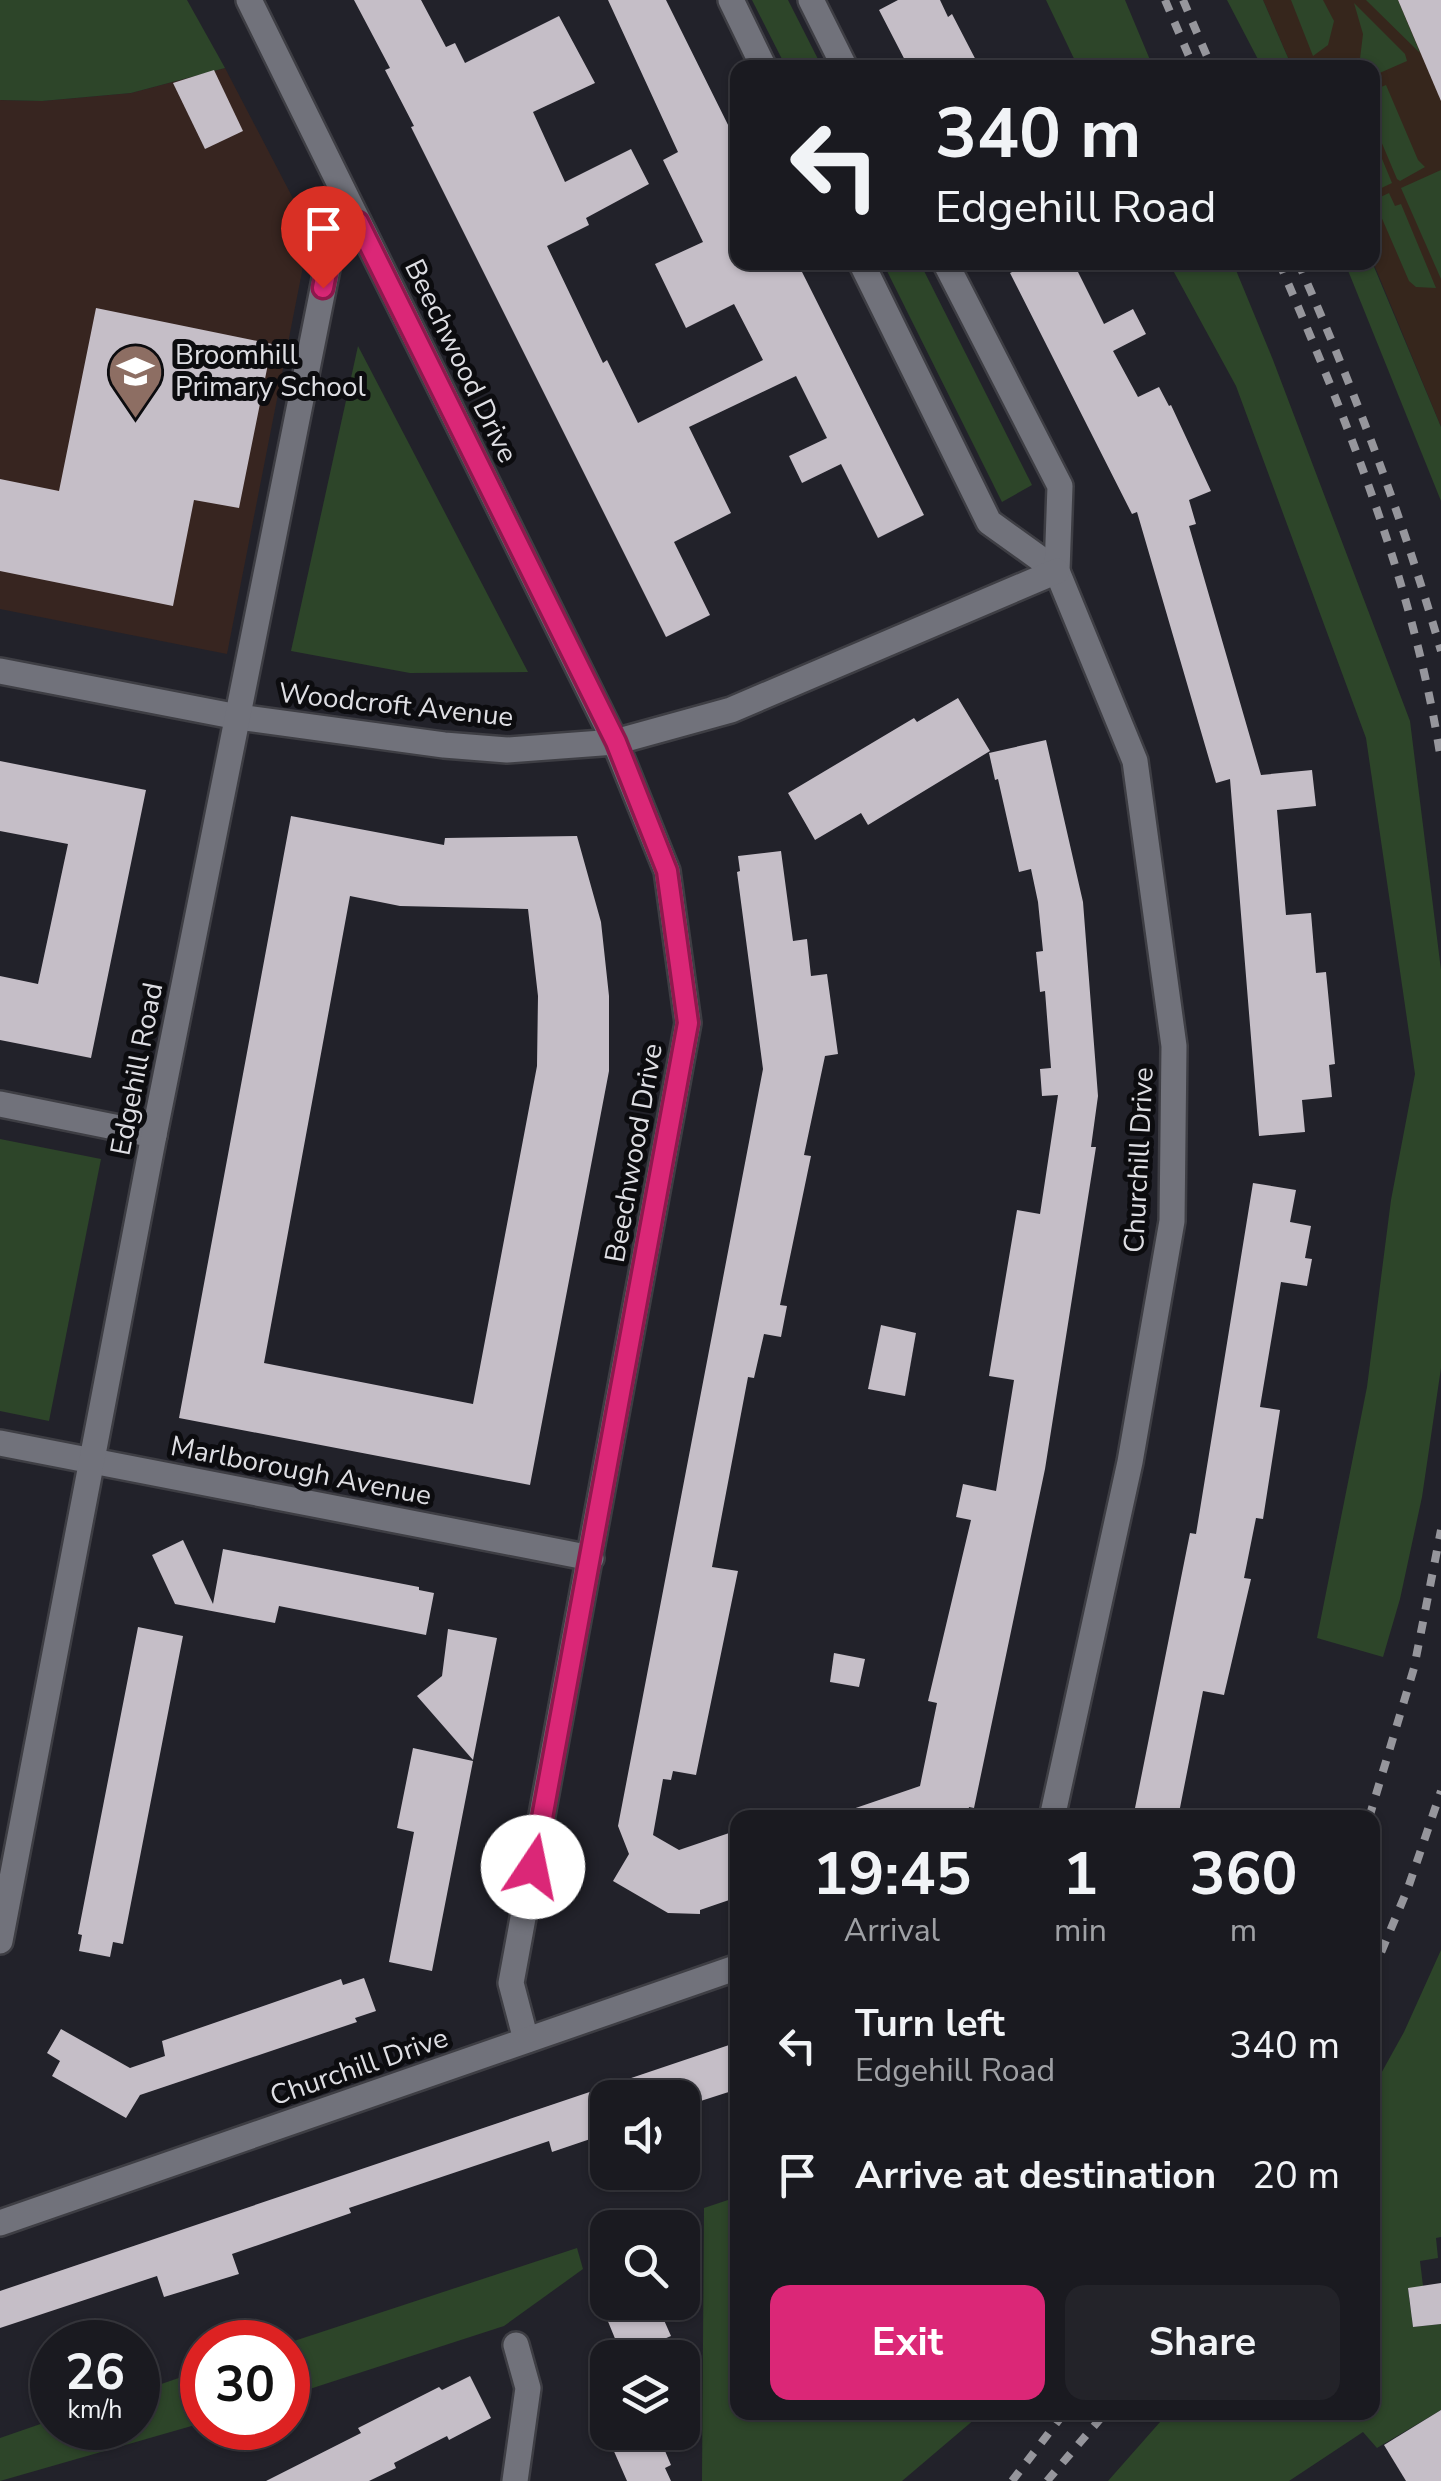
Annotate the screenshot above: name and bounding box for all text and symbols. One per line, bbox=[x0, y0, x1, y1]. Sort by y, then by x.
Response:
text: 340 m bbox=[935, 86, 1141, 182]
icon: left bbox=[770, 100, 900, 230]
text: Edgehill Road bbox=[935, 177, 1217, 238]
pin bbox=[281, 186, 366, 289]
icon: arrive bbox=[296, 201, 351, 256]
street label: Beechwood Drive bbox=[395, 253, 527, 469]
place label: Broomhill Primary School bbox=[175, 336, 366, 406]
school or university icon: Broomhill Primary School bbox=[106, 341, 166, 420]
street label: Woodcroft Avenue bbox=[277, 674, 515, 736]
street label: Edgehill Road bbox=[102, 979, 172, 1159]
street label: Beechwood Drive bbox=[596, 1040, 672, 1266]
street label: Churchill Drive bbox=[1115, 1066, 1163, 1254]
street label: Marlborough Avenue bbox=[167, 1427, 435, 1515]
position arrow bbox=[481, 1815, 585, 1919]
text: 19:45 bbox=[813, 1833, 971, 1915]
text: 1 bbox=[1062, 1833, 1098, 1915]
text: 360 bbox=[1189, 1833, 1297, 1915]
text: Arrival bbox=[844, 1909, 940, 1952]
text: min bbox=[1054, 1909, 1107, 1952]
text: m bbox=[1230, 1909, 1257, 1952]
text: Turn left bbox=[855, 1998, 1005, 2049]
icon: left bbox=[770, 2018, 825, 2073]
street label: Churchill Drive bbox=[265, 2019, 453, 2115]
text: 340 m bbox=[1229, 2020, 1340, 2071]
text: Edgehill Road bbox=[855, 2049, 1055, 2092]
map controls bbox=[590, 2080, 700, 2450]
button: sound bbox=[590, 2080, 700, 2190]
icon: arrive bbox=[770, 2148, 825, 2203]
text: Arrive at destination bbox=[855, 2150, 1216, 2201]
text: 20 m bbox=[1252, 2150, 1340, 2201]
button: search bbox=[590, 2210, 700, 2320]
button: Exit bbox=[770, 2285, 1045, 2400]
button: Share bbox=[1065, 2285, 1340, 2400]
speed limit sign: 30 bbox=[180, 2320, 310, 2450]
text: 26 bbox=[65, 2338, 125, 2407]
button: layers bbox=[590, 2340, 700, 2450]
text: km/h bbox=[67, 2393, 123, 2427]

